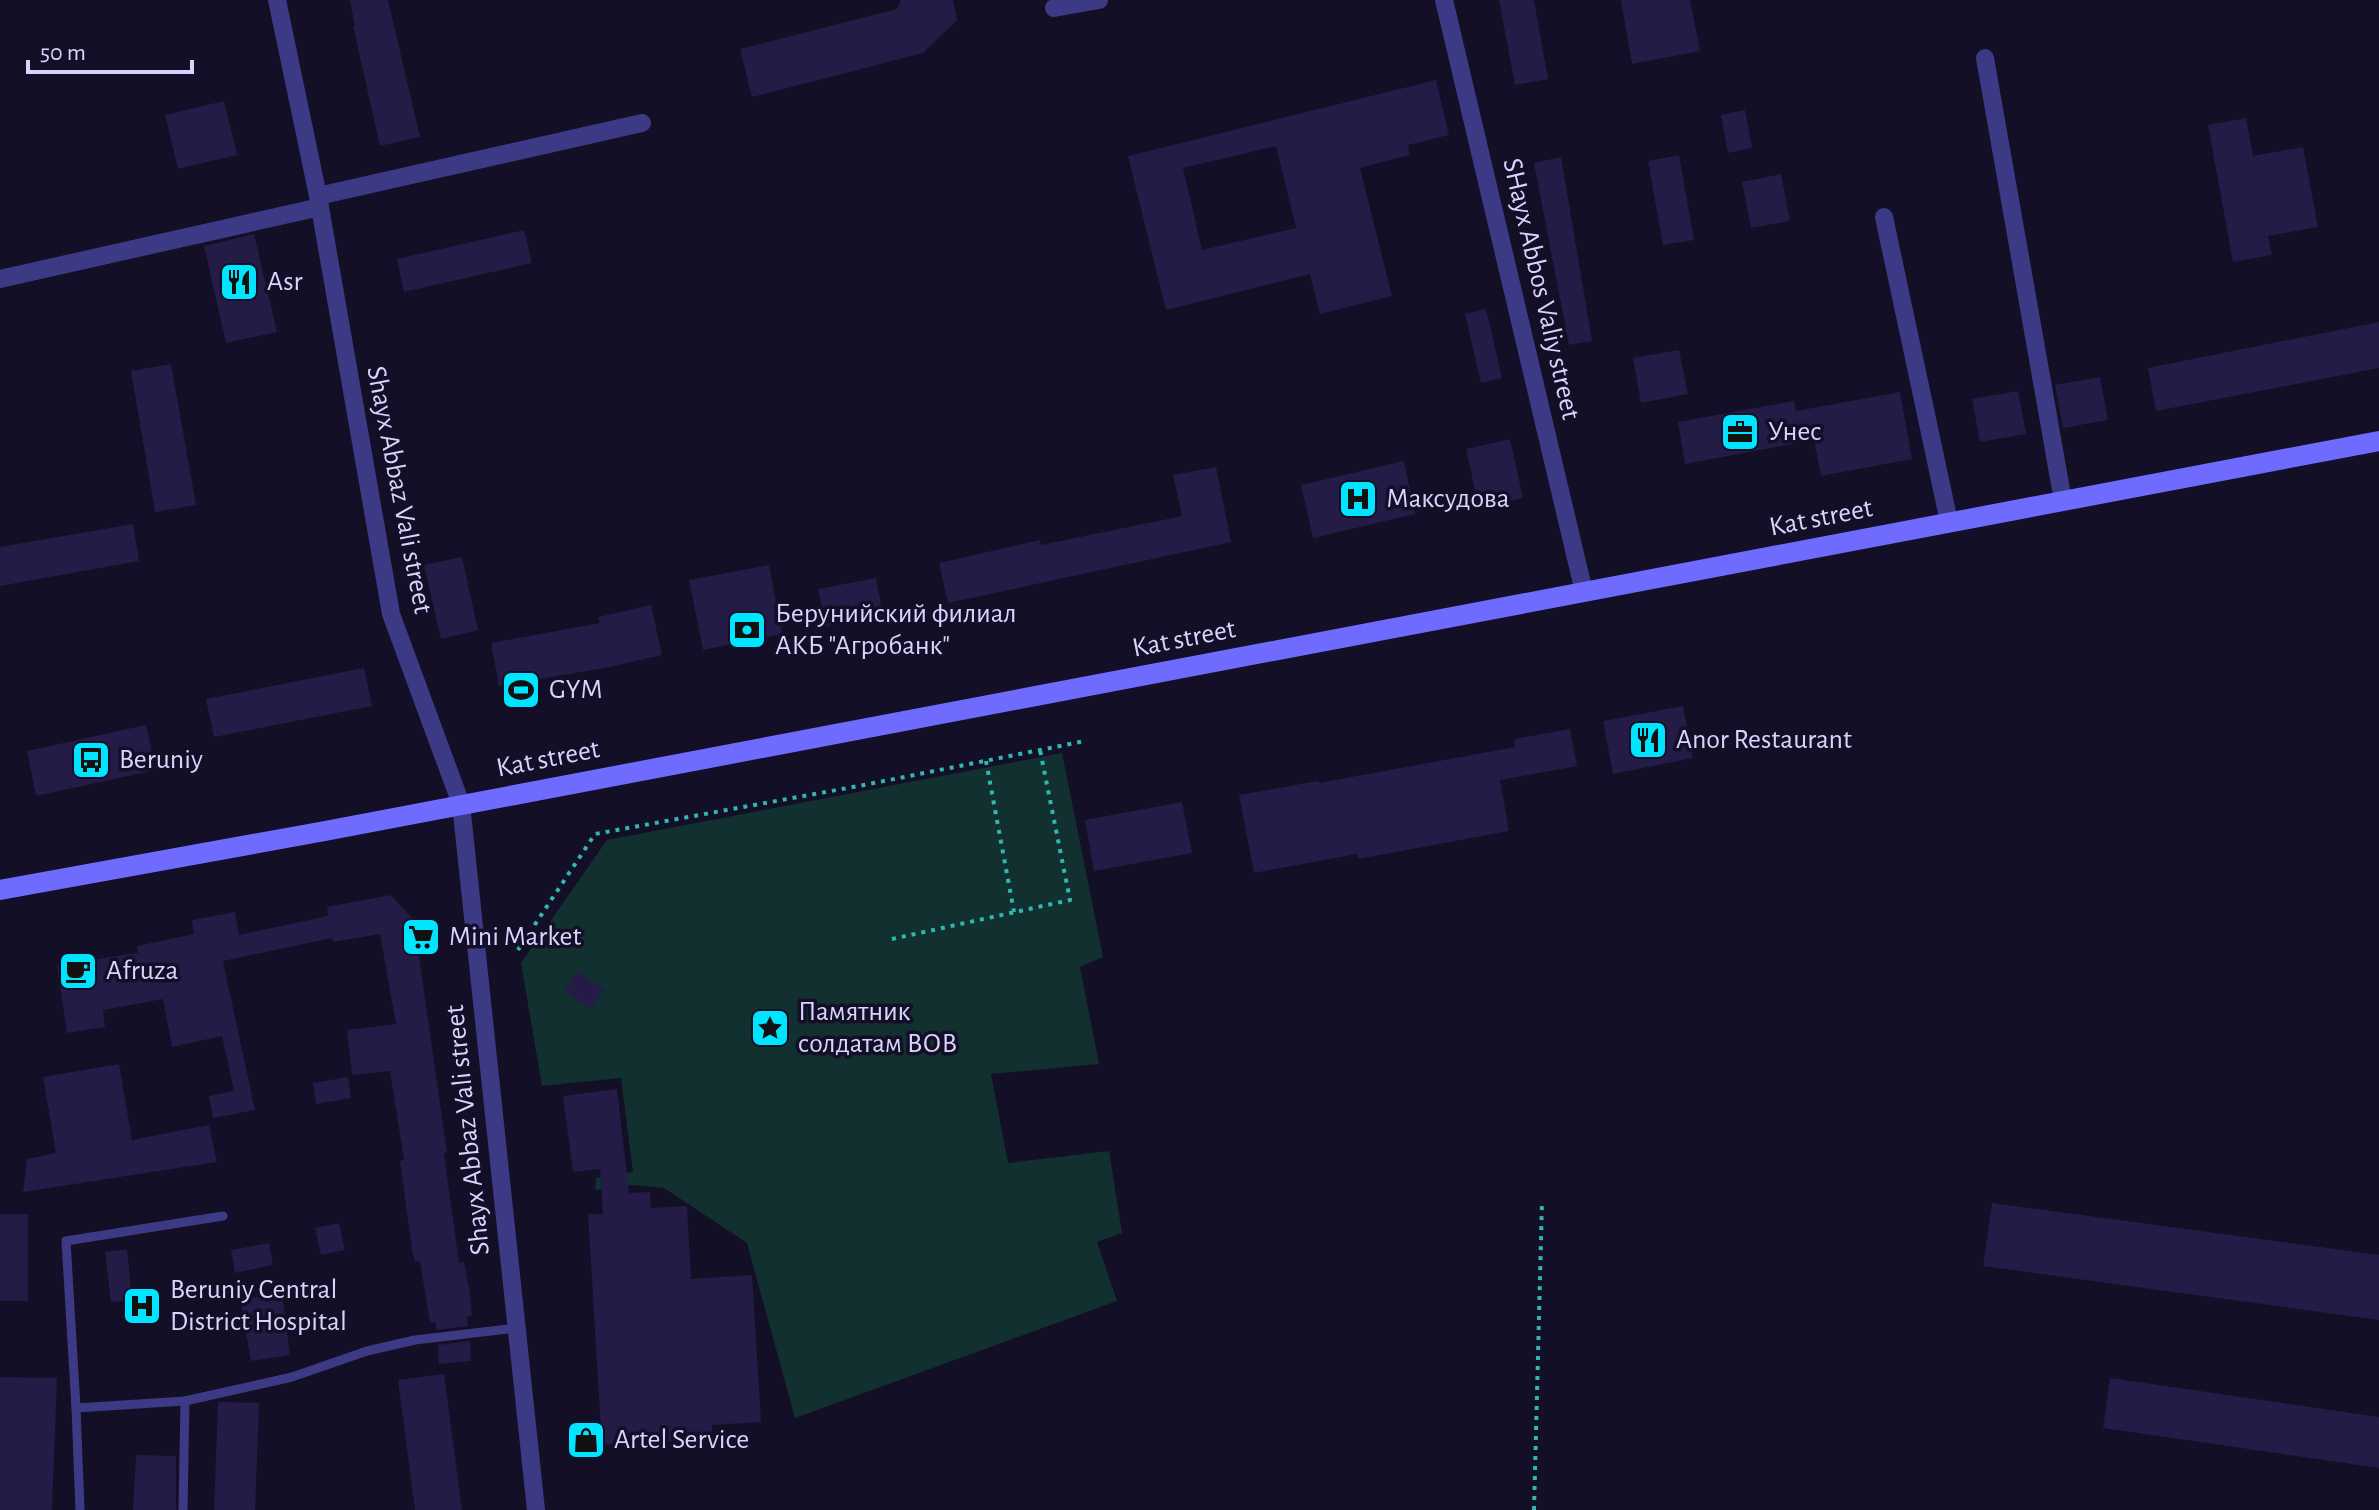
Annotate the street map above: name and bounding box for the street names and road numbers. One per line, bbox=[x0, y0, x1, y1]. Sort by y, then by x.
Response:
street label: SHayx Abbos Valiy street bbox=[1497, 156, 1585, 422]
street label: Shayx Abbaz Vali street bbox=[361, 364, 437, 616]
street label: Kat street bbox=[1767, 494, 1875, 542]
street label: Kat street bbox=[1130, 615, 1238, 663]
street label: Kat street bbox=[494, 735, 602, 783]
street label: Shayx Abbaz Vali street bbox=[441, 1003, 495, 1257]

